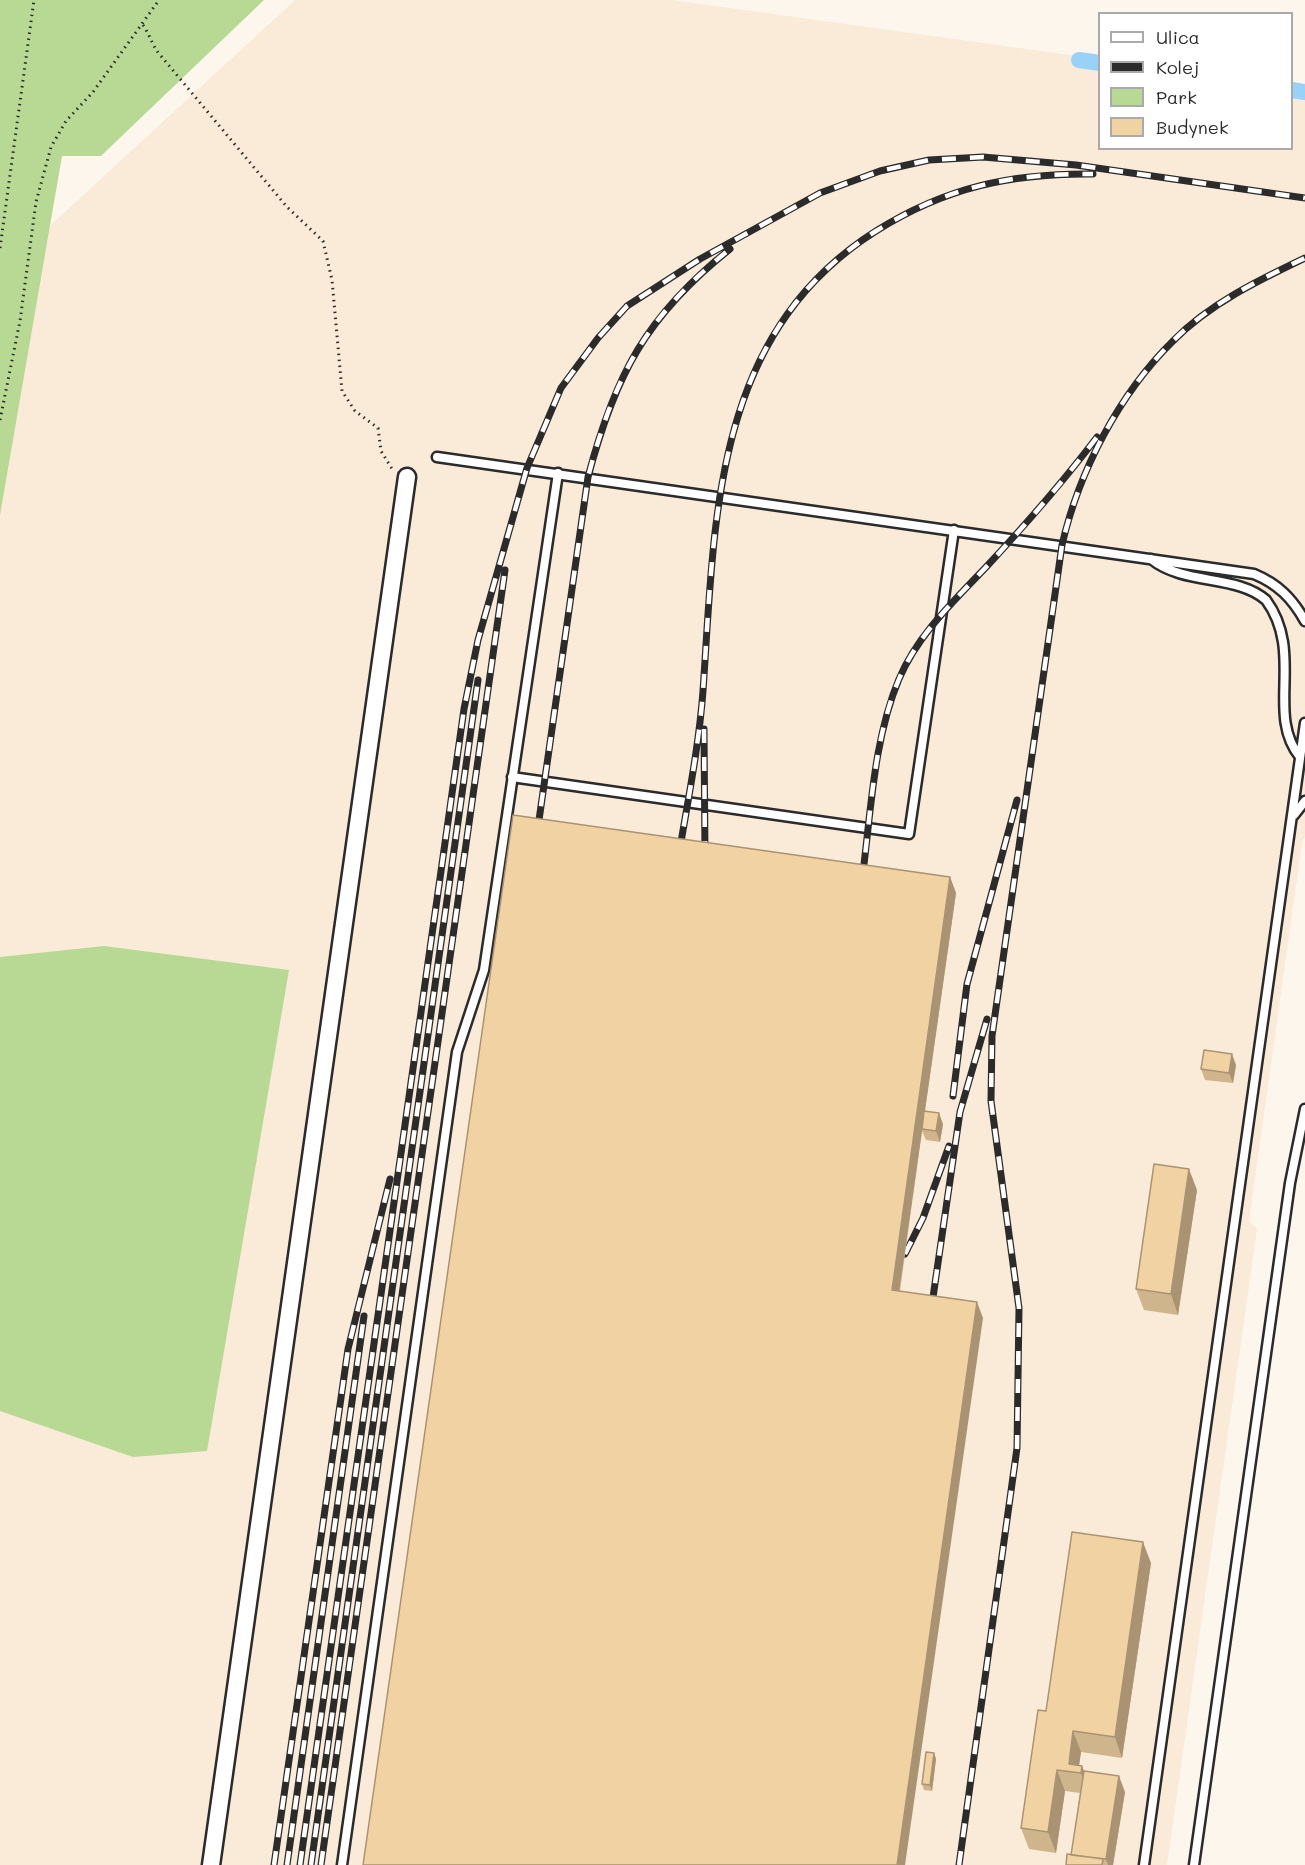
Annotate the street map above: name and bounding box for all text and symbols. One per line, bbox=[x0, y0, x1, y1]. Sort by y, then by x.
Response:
legend bbox=[1098, 12, 1293, 150]
text: Ulica bbox=[1156, 25, 1200, 49]
text: Kolej bbox=[1156, 55, 1199, 79]
text: Park bbox=[1156, 85, 1197, 109]
text: Budynek bbox=[1156, 115, 1229, 139]

